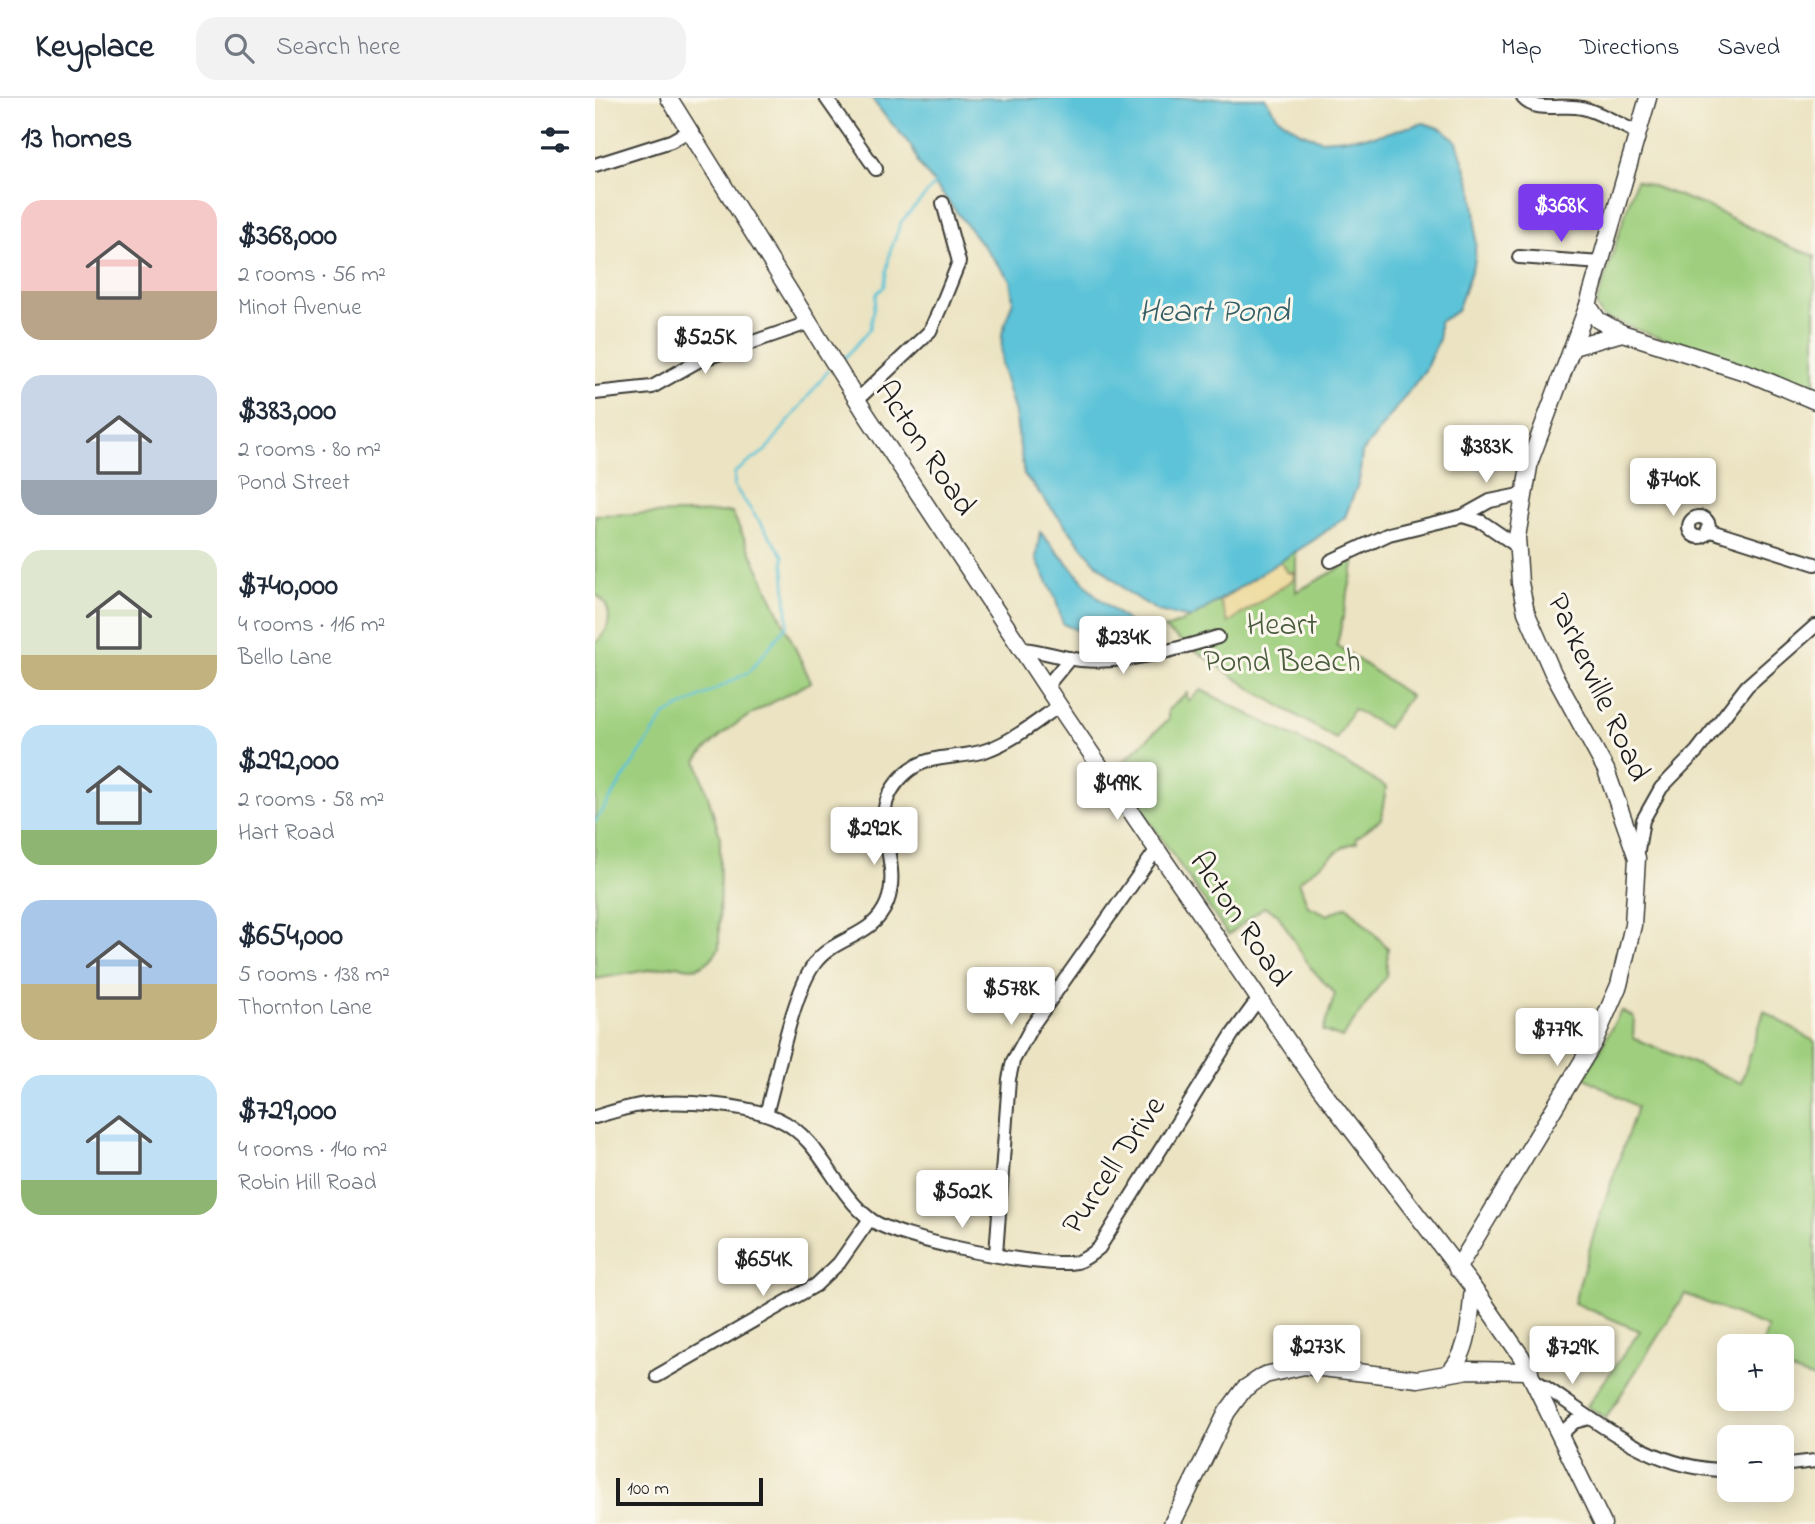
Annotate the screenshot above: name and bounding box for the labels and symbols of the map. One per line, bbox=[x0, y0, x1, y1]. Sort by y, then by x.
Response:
pin: $368K bbox=[1512, 184, 1610, 244]
water label: Heart Pond bbox=[1139, 289, 1291, 337]
pin: $525K bbox=[656, 316, 754, 376]
street label: Acton Road bbox=[861, 372, 987, 526]
pin: $383K bbox=[1437, 426, 1535, 485]
pin: $740K bbox=[1624, 458, 1722, 518]
street label: Parkerville Road bbox=[1533, 586, 1661, 790]
park label: Heart Pond Beach bbox=[1203, 603, 1361, 687]
pin: $234K bbox=[1074, 616, 1172, 676]
pin: $499K bbox=[1068, 762, 1166, 822]
pin: $292K bbox=[825, 808, 923, 867]
street label: Acton Road bbox=[1176, 843, 1302, 997]
pin: $578K bbox=[962, 968, 1060, 1027]
pin: $779K bbox=[1508, 1009, 1606, 1068]
street label: Purcell Drive bbox=[1051, 1086, 1179, 1245]
pin: $502K bbox=[913, 1170, 1011, 1230]
pin: $654K bbox=[714, 1238, 812, 1298]
pin: $273K bbox=[1268, 1326, 1366, 1385]
pin: $729K bbox=[1523, 1326, 1621, 1386]
scale bar bbox=[616, 1475, 763, 1507]

